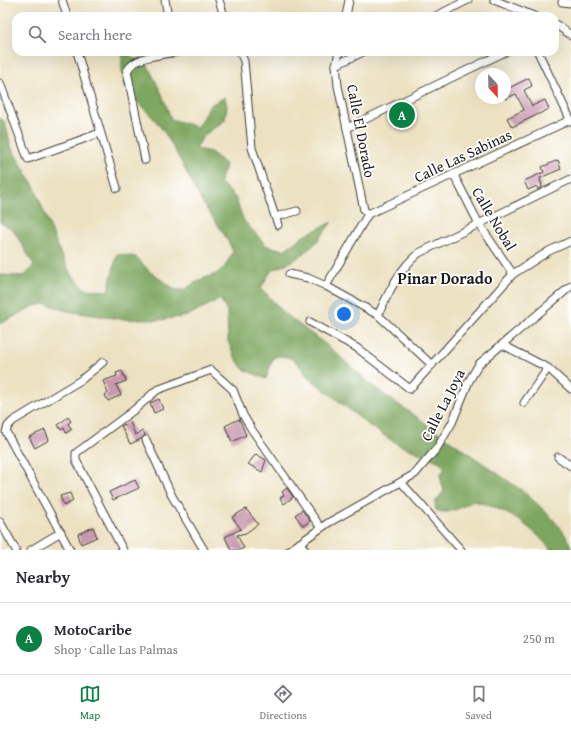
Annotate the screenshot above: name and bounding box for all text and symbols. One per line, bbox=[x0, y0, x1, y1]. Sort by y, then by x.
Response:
search box bbox=[12, 12, 559, 56]
icon: search bbox=[26, 23, 48, 45]
text: Search here bbox=[58, 24, 132, 45]
north arrow bbox=[475, 68, 511, 104]
street label: Calle El Dorado bbox=[342, 82, 381, 180]
pin: A bbox=[389, 100, 415, 130]
street label: Calle Las Sabinas bbox=[411, 124, 515, 187]
street label: Calle Nobal bbox=[467, 183, 522, 254]
district label: Pinar Dorado bbox=[398, 266, 493, 290]
your location bbox=[334, 304, 354, 324]
street label: Calle La Joya bbox=[415, 365, 470, 444]
text: Nearby bbox=[16, 564, 70, 589]
text: MotoCaribe bbox=[54, 619, 132, 640]
text: A bbox=[25, 629, 33, 648]
text: 250 m bbox=[523, 629, 555, 648]
text: Shop · Calle Las Palmas bbox=[54, 640, 178, 659]
tab: Map bbox=[79, 683, 101, 723]
tab: Directions bbox=[260, 683, 307, 723]
tab: Saved bbox=[465, 683, 492, 723]

